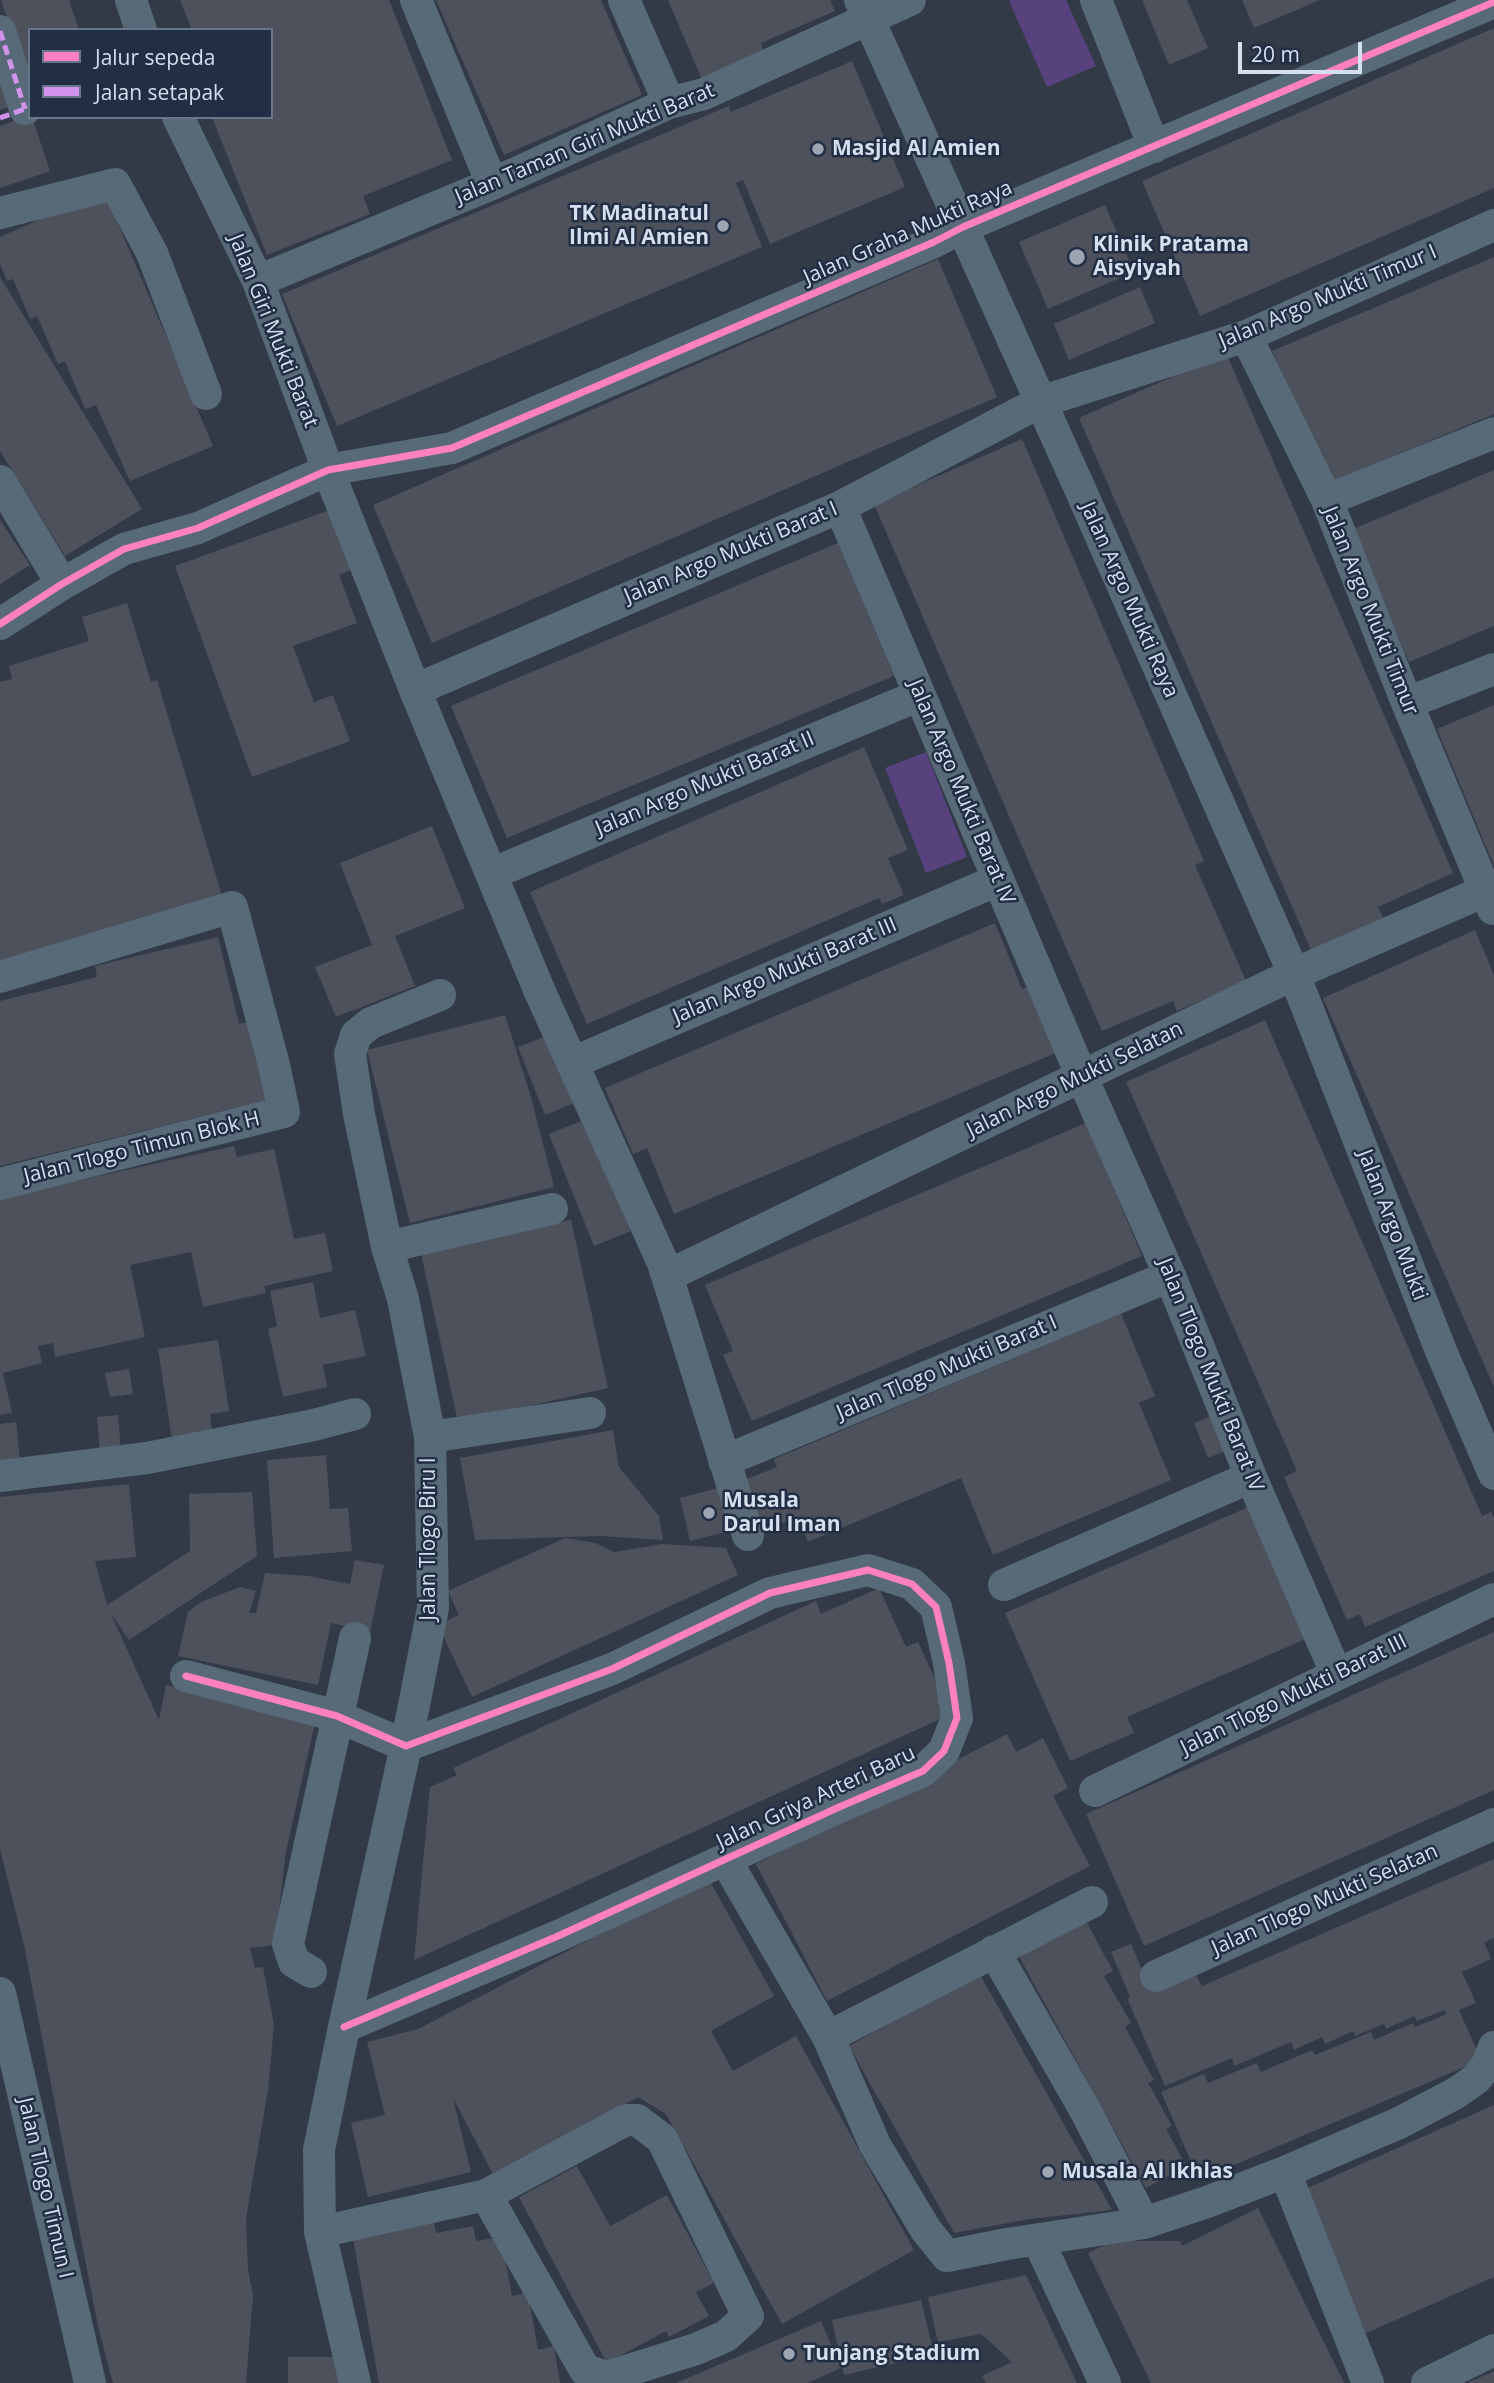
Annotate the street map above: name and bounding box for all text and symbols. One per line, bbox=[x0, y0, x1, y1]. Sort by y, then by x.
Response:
legend bbox=[28, 28, 273, 119]
scale bar bbox=[1242, 28, 1366, 72]
text: 20 m bbox=[1251, 40, 1300, 68]
text: Jalur sepeda bbox=[95, 43, 215, 71]
text: Jalan setapak bbox=[95, 78, 224, 106]
street label: Jalan Taman Giri Mukti Barat bbox=[452, 78, 718, 210]
place label: Masjid Al Amien bbox=[832, 136, 1001, 162]
marker: Masjid Al Amien bbox=[810, 141, 826, 157]
street label: Jalan Graha Mukti Raya bbox=[800, 176, 1016, 290]
place label: TK Madinatul Ilmi Al Amien bbox=[569, 201, 709, 251]
marker: TK Madinatul Ilmi Al Amien bbox=[715, 218, 731, 234]
street label: Jalan Giri Mukti Barat bbox=[223, 231, 323, 431]
place label: Klinik Pratama Aisyiyah bbox=[1093, 232, 1249, 282]
street label: Jalan Argo Mukti Timur I bbox=[1215, 240, 1441, 354]
marker: Klinik Pratama Aisyiyah bbox=[1067, 247, 1087, 267]
street label: Jalan Argo Mukti Barat I bbox=[621, 497, 841, 609]
street label: Jalan Argo Mukti Raya bbox=[1074, 498, 1184, 702]
street label: Jalan Argo Mukti Timur bbox=[1317, 503, 1423, 719]
street label: Jalan Argo Mukti Barat IV bbox=[902, 676, 1020, 908]
street label: Jalan Argo Mukti Barat II bbox=[592, 726, 818, 842]
street label: Jalan Argo Mukti Barat III bbox=[669, 912, 901, 1030]
street label: Jalan Argo Mukti Selatan bbox=[963, 1017, 1187, 1143]
street label: Jalan Tlogo Timun Blok H bbox=[21, 1106, 263, 1190]
street label: Jalan Argo Mukti bbox=[1352, 1146, 1432, 1304]
street label: Jalan Tlogo Mukti Barat IV bbox=[1152, 1255, 1268, 1495]
street label: Jalan Tlogo Mukti Barat I bbox=[833, 1310, 1061, 1426]
street label: Jalan Tlogo Biru I bbox=[416, 1457, 442, 1621]
place label: Musala Darul Iman bbox=[723, 1488, 840, 1538]
marker: Musala Darul Iman bbox=[701, 1505, 717, 1521]
street label: Jalan Tlogo Mukti Barat III bbox=[1177, 1629, 1411, 1761]
street label: Jalan Griya Arteri Baru bbox=[713, 1741, 919, 1855]
street label: Jalan Tlogo Mukti Selatan bbox=[1208, 1839, 1442, 1961]
street label: Jalan Tlogo Timun I bbox=[12, 2095, 78, 2281]
place label: Musala Al Ikhlas bbox=[1062, 2159, 1233, 2185]
marker: Musala Al Ikhlas bbox=[1040, 2164, 1056, 2180]
place label: Tunjang Stadium bbox=[803, 2341, 980, 2367]
marker: Tunjang Stadium bbox=[781, 2346, 797, 2362]

